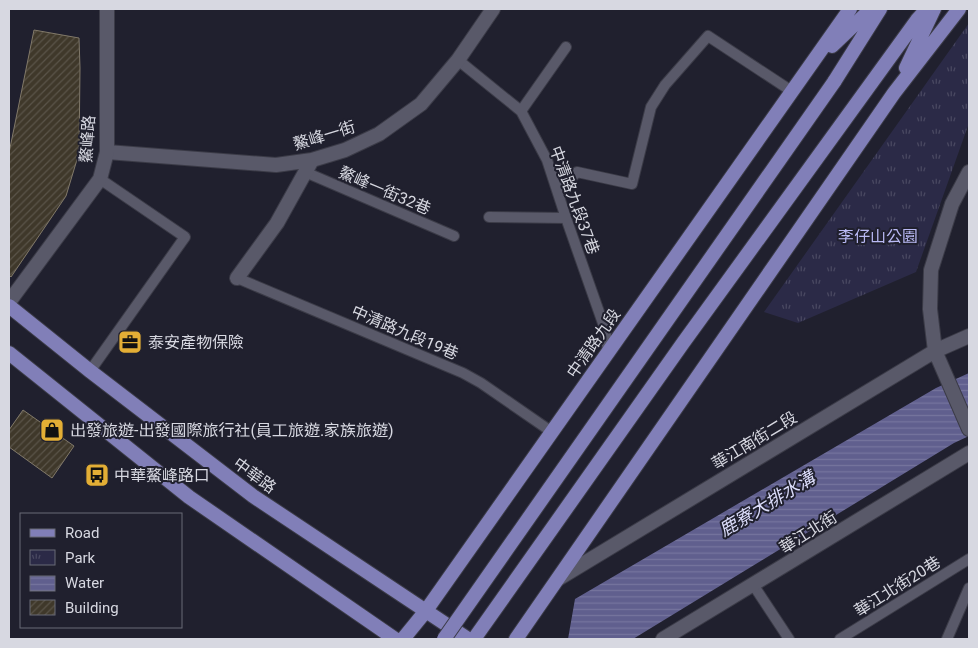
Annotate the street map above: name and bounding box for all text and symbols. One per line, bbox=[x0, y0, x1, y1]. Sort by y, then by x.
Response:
street label: 鰲峰路 bbox=[76, 114, 99, 164]
street label: 鰲峰一街 bbox=[291, 117, 358, 154]
street label: 中清路九段37巷 bbox=[546, 143, 603, 257]
street label: 鰲峰一街32巷 bbox=[336, 163, 434, 218]
park label: 李仔山公園 bbox=[838, 227, 918, 246]
street label: 中清路九段19巷 bbox=[349, 301, 461, 363]
street label: 中清路九段 bbox=[563, 305, 624, 382]
office icon: 泰安產物保險 bbox=[117, 329, 143, 355]
place label: 泰安產物保險 bbox=[148, 333, 244, 352]
street label: 華江南街二段 bbox=[708, 408, 800, 473]
shop icon: 出發旅遊-出發國際旅行社(員工旅遊.家族旅遊) bbox=[39, 417, 65, 443]
place label: 出發旅遊-出發國際旅行社(員工旅遊.家族旅遊) bbox=[70, 421, 394, 440]
street label: 中華路 bbox=[230, 454, 280, 497]
bus stop icon: 中華鰲峰路口 bbox=[84, 462, 110, 488]
water label: 鹿寮大排水溝 bbox=[715, 465, 821, 540]
place label: 中華鰲峰路口 bbox=[114, 466, 210, 485]
street label: 華江北街 bbox=[776, 507, 840, 557]
legend bbox=[20, 513, 182, 628]
text: Road bbox=[65, 524, 99, 542]
text: Park bbox=[65, 549, 96, 567]
street label: 華江北街20巷 bbox=[851, 552, 944, 620]
text: Water bbox=[65, 574, 104, 592]
text: Building bbox=[65, 599, 119, 617]

